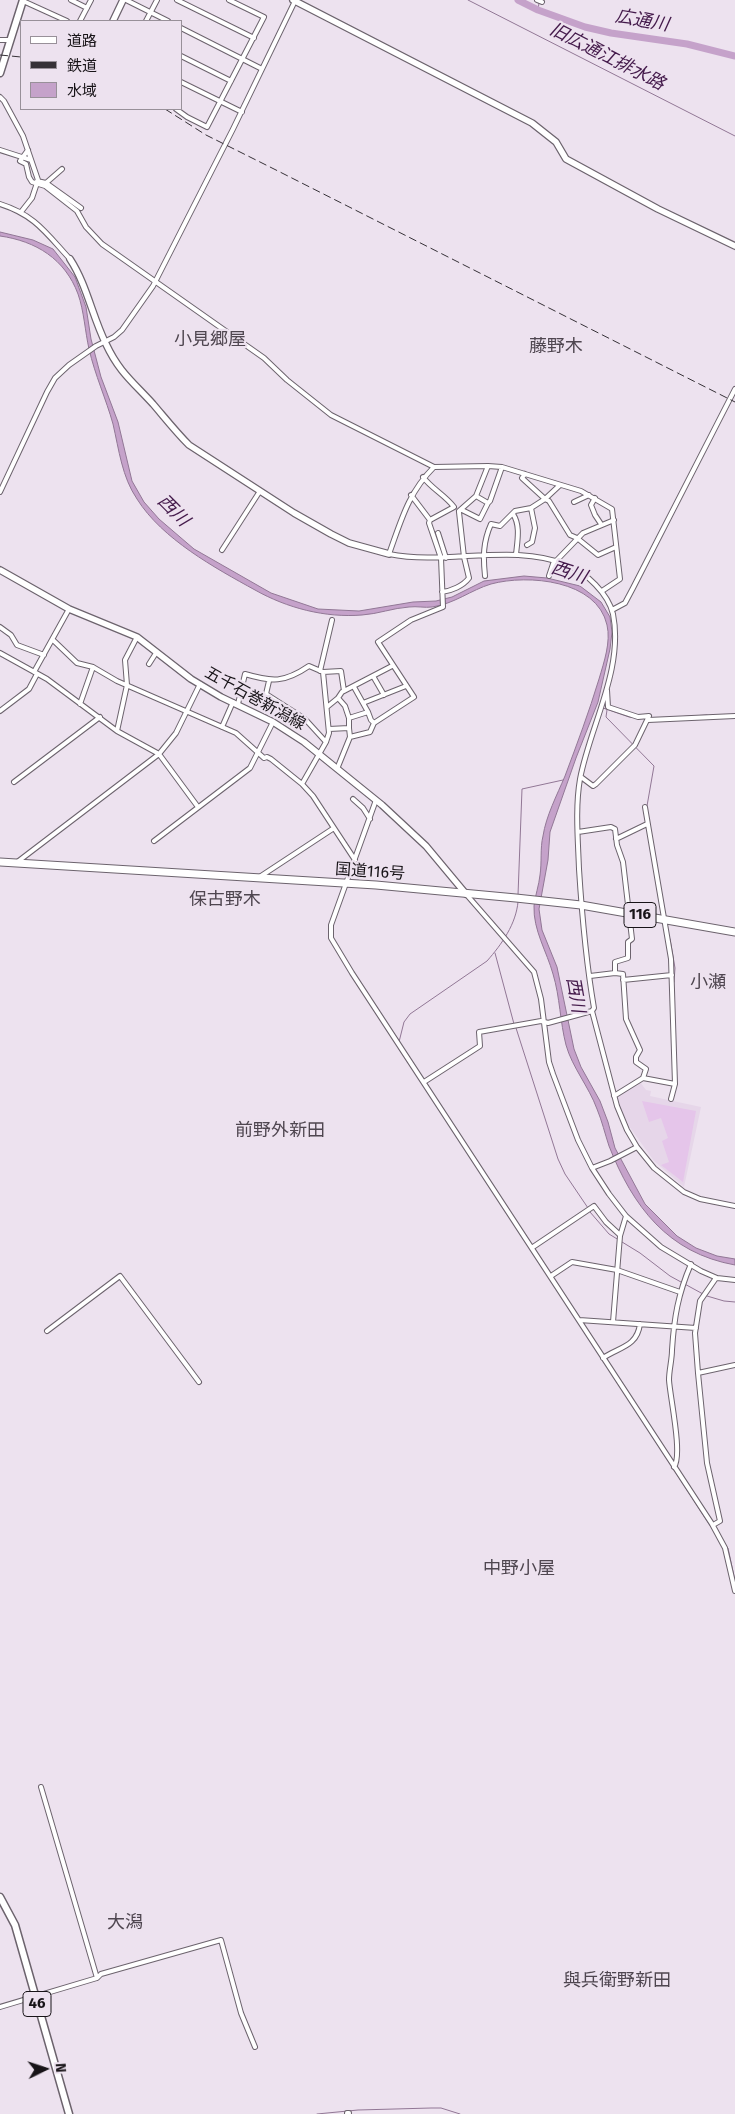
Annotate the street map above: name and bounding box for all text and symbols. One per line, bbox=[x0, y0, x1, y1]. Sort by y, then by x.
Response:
water label: 広通川 bbox=[614, 6, 670, 36]
water label: 旧広通江排水路 bbox=[546, 19, 668, 95]
legend bbox=[20, 20, 182, 110]
text: 道路 bbox=[67, 32, 97, 50]
text: 鉄道 bbox=[67, 57, 97, 75]
text: 水域 bbox=[67, 82, 97, 100]
district label: 小見郷屋 bbox=[174, 329, 246, 351]
district label: 藤野木 bbox=[529, 336, 583, 358]
water label: 西川 bbox=[153, 491, 193, 531]
water label: 西川 bbox=[549, 557, 589, 589]
street label: 五千石巻新潟線 bbox=[201, 663, 309, 735]
street label: 国道116号 bbox=[334, 860, 406, 884]
district label: 保古野木 bbox=[189, 889, 261, 911]
road number: 116 bbox=[624, 902, 656, 928]
district label: 小瀬 bbox=[690, 972, 726, 994]
water label: 西川 bbox=[561, 975, 589, 1015]
district label: 前野外新田 bbox=[235, 1120, 325, 1142]
district label: 中野小屋 bbox=[483, 1558, 555, 1580]
district label: 大潟 bbox=[107, 1912, 143, 1934]
district label: 與兵衛野新田 bbox=[563, 1970, 671, 1992]
road number: 46 bbox=[23, 1992, 51, 2016]
north arrow bbox=[20, 2044, 70, 2094]
text: N bbox=[52, 2063, 69, 2073]

